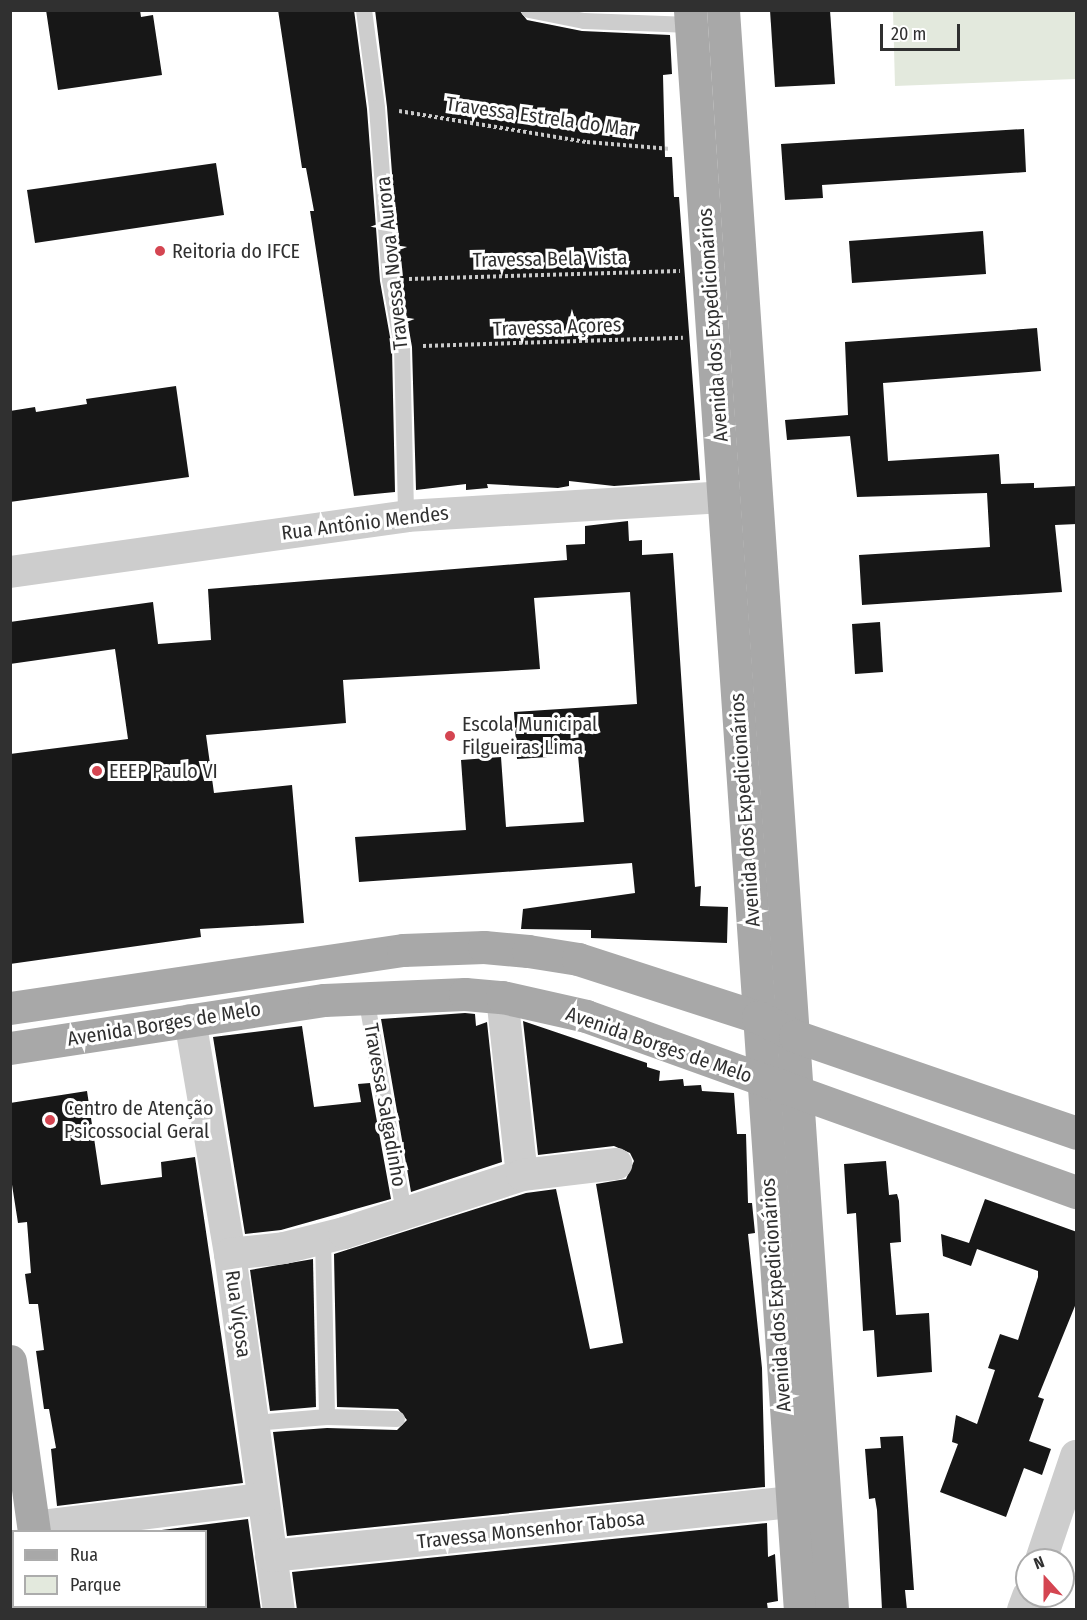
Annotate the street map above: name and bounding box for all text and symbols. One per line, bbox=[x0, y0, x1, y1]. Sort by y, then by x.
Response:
scale bar bbox=[883, 12, 962, 50]
text: 20 m bbox=[891, 23, 926, 45]
street label: Travessa Estrela do Mar bbox=[444, 92, 638, 142]
street label: Travessa Nova Aurora bbox=[371, 175, 413, 351]
street label: Avenida dos Expedicionários bbox=[693, 207, 733, 443]
place label: Reitoria do IFCE bbox=[172, 239, 300, 263]
marker: Reitoria do IFCE bbox=[153, 244, 167, 258]
street label: Travessa Bela Vista bbox=[472, 246, 628, 272]
street label: Travessa Açores bbox=[492, 313, 622, 341]
street label: Rua Antônio Mendes bbox=[280, 501, 450, 545]
street label: Avenida dos Expedicionários bbox=[725, 692, 765, 928]
place label: Escola Municipal Filgueiras Lima bbox=[462, 712, 597, 759]
marker: Escola Municipal Filgueiras Lima bbox=[443, 729, 457, 743]
place label: EEEP Paulo VI bbox=[109, 759, 218, 783]
marker: EEEP Paulo VI bbox=[90, 764, 104, 778]
street label: Avenida Borges de Melo bbox=[66, 997, 262, 1051]
street label: Avenida Borges de Melo bbox=[563, 1002, 755, 1088]
street label: Travessa Salgadinho bbox=[359, 1021, 411, 1189]
place label: Centro de Atenção Psicossocial Geral bbox=[64, 1096, 214, 1143]
marker: Centro de Atenção Psicossocial Geral bbox=[41, 1111, 59, 1129]
street label: Avenida dos Expedicionários bbox=[756, 1177, 796, 1413]
street label: Rua Viçosa bbox=[220, 1269, 256, 1359]
street label: Travessa Monsenhor Tabosa bbox=[416, 1506, 646, 1554]
legend bbox=[12, 1530, 207, 1608]
text: Rua bbox=[70, 1544, 98, 1566]
north arrow bbox=[1015, 1548, 1075, 1608]
text: N bbox=[1031, 1552, 1047, 1573]
text: Parque bbox=[70, 1574, 121, 1596]

